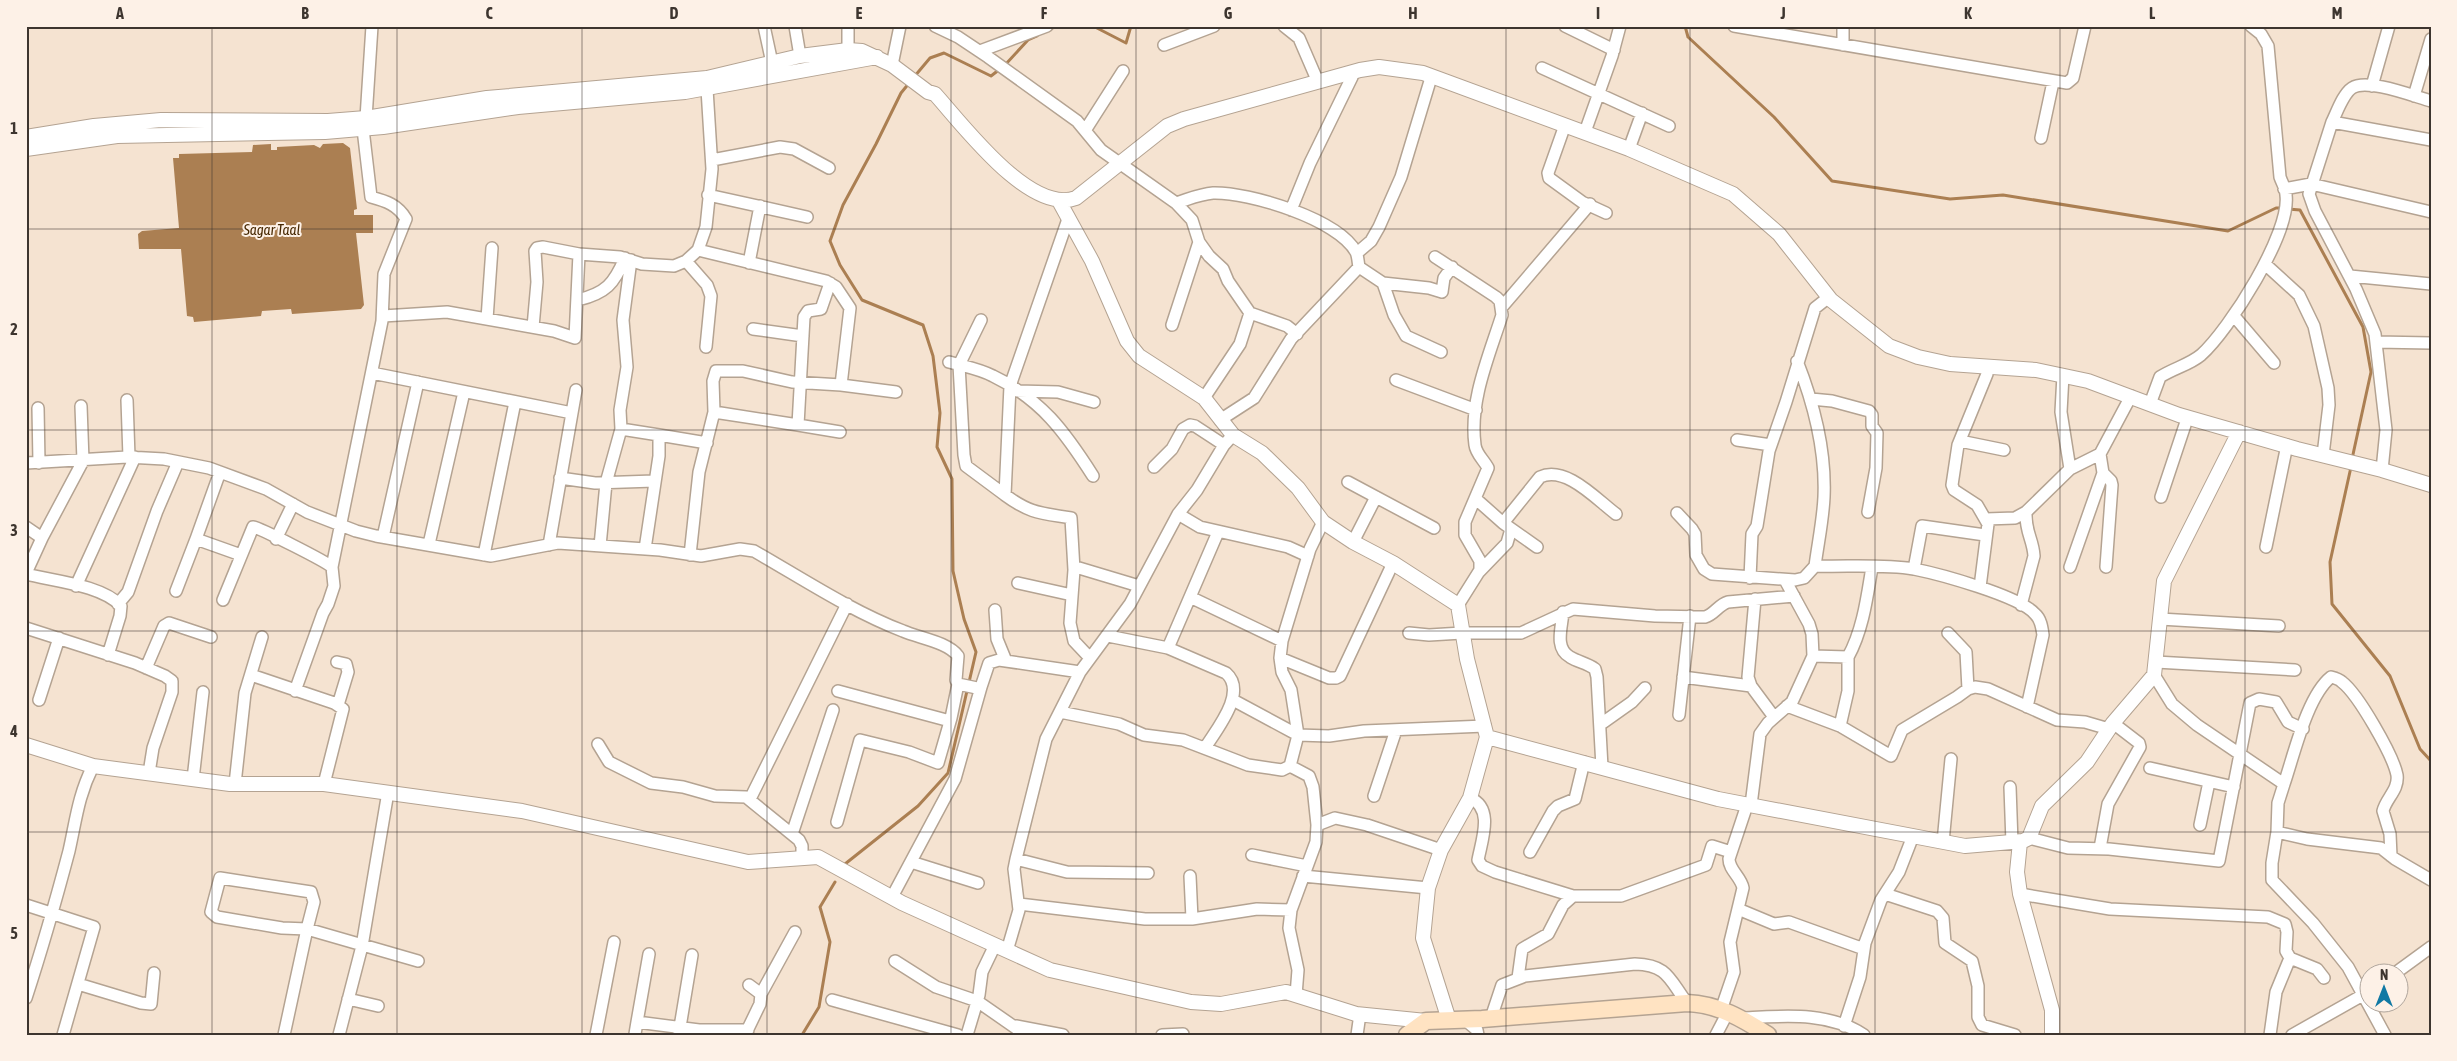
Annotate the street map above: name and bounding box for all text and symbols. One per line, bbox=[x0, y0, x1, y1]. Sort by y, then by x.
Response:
text: A bbox=[115, 4, 124, 22]
text: B bbox=[301, 4, 309, 22]
text: C bbox=[485, 4, 493, 22]
text: D bbox=[670, 4, 679, 22]
text: E bbox=[856, 4, 863, 22]
text: F bbox=[1041, 4, 1048, 22]
text: G bbox=[1224, 4, 1233, 22]
text: H bbox=[1408, 4, 1418, 22]
text: I bbox=[1596, 4, 1600, 22]
text: J bbox=[1779, 4, 1786, 22]
text: K bbox=[1964, 4, 1972, 22]
text: L bbox=[2149, 4, 2156, 22]
text: M bbox=[2332, 4, 2342, 22]
text: 1 bbox=[10, 119, 18, 137]
water label: Sagar Taal bbox=[242, 221, 301, 238]
text: 2 bbox=[10, 320, 18, 338]
text: 3 bbox=[10, 521, 18, 539]
text: 4 bbox=[9, 722, 18, 740]
text: 5 bbox=[10, 924, 18, 942]
north arrow bbox=[2360, 964, 2410, 1014]
text: N bbox=[2380, 967, 2388, 983]

